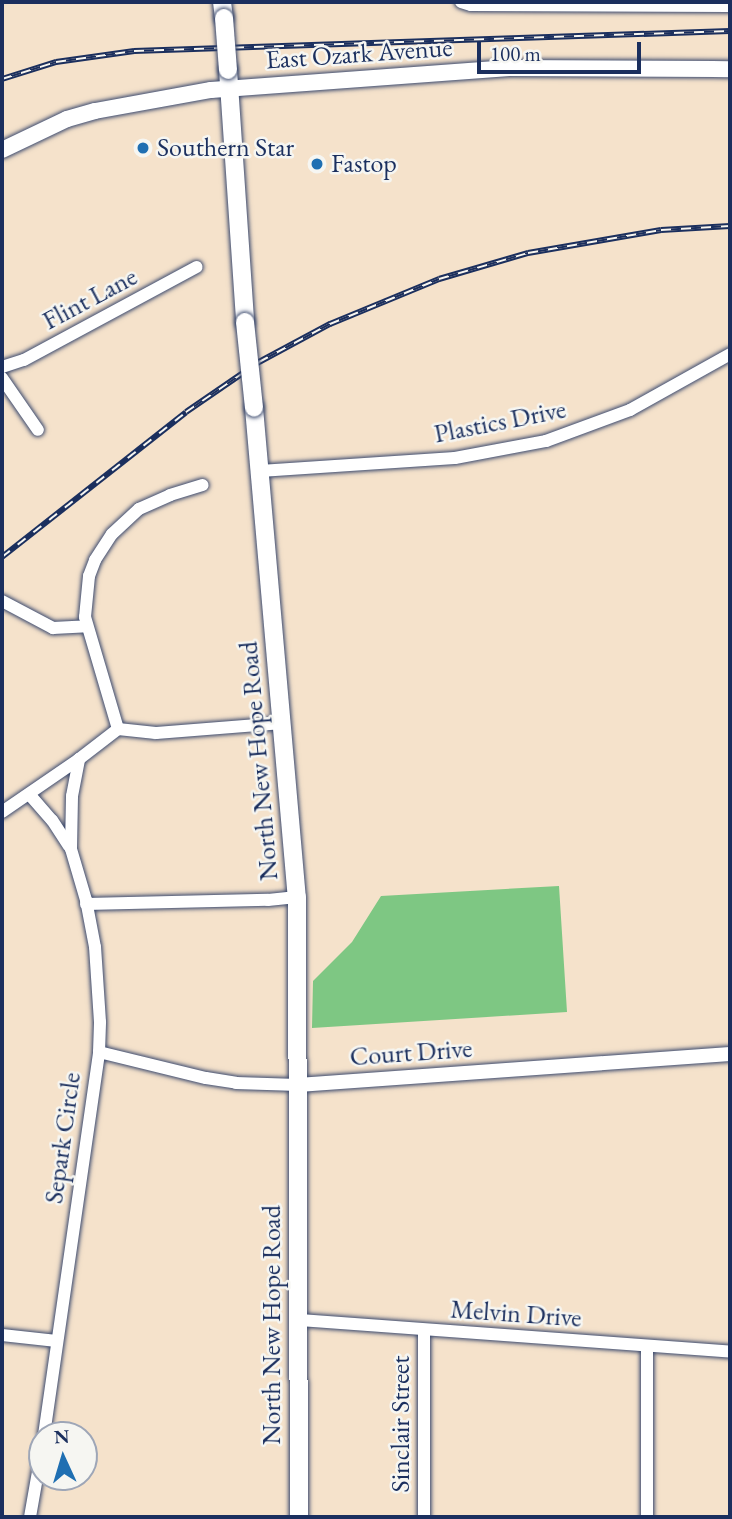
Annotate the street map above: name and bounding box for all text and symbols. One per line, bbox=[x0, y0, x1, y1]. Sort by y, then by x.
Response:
scale bar bbox=[480, 28, 644, 72]
street label: East Ozark Avenue bbox=[265, 32, 453, 76]
text: 100 m bbox=[490, 40, 541, 67]
place label: Southern Star bbox=[157, 132, 294, 164]
marker: Southern Star bbox=[135, 140, 151, 156]
place label: Fastop bbox=[331, 148, 397, 180]
marker: Fastop bbox=[309, 156, 325, 172]
street label: Flint Lane bbox=[37, 261, 143, 337]
street label: Plastics Drive bbox=[431, 394, 569, 450]
street label: North New Hope Road bbox=[233, 640, 285, 882]
street label: Court Drive bbox=[349, 1033, 473, 1073]
street label: Separk Circle bbox=[38, 1070, 88, 1206]
street label: North New Hope Road bbox=[256, 1205, 288, 1445]
street label: Melvin Drive bbox=[449, 1294, 583, 1334]
street label: Sinclair Street bbox=[385, 1356, 417, 1492]
north arrow bbox=[28, 1421, 98, 1491]
text: N bbox=[53, 1424, 70, 1450]

